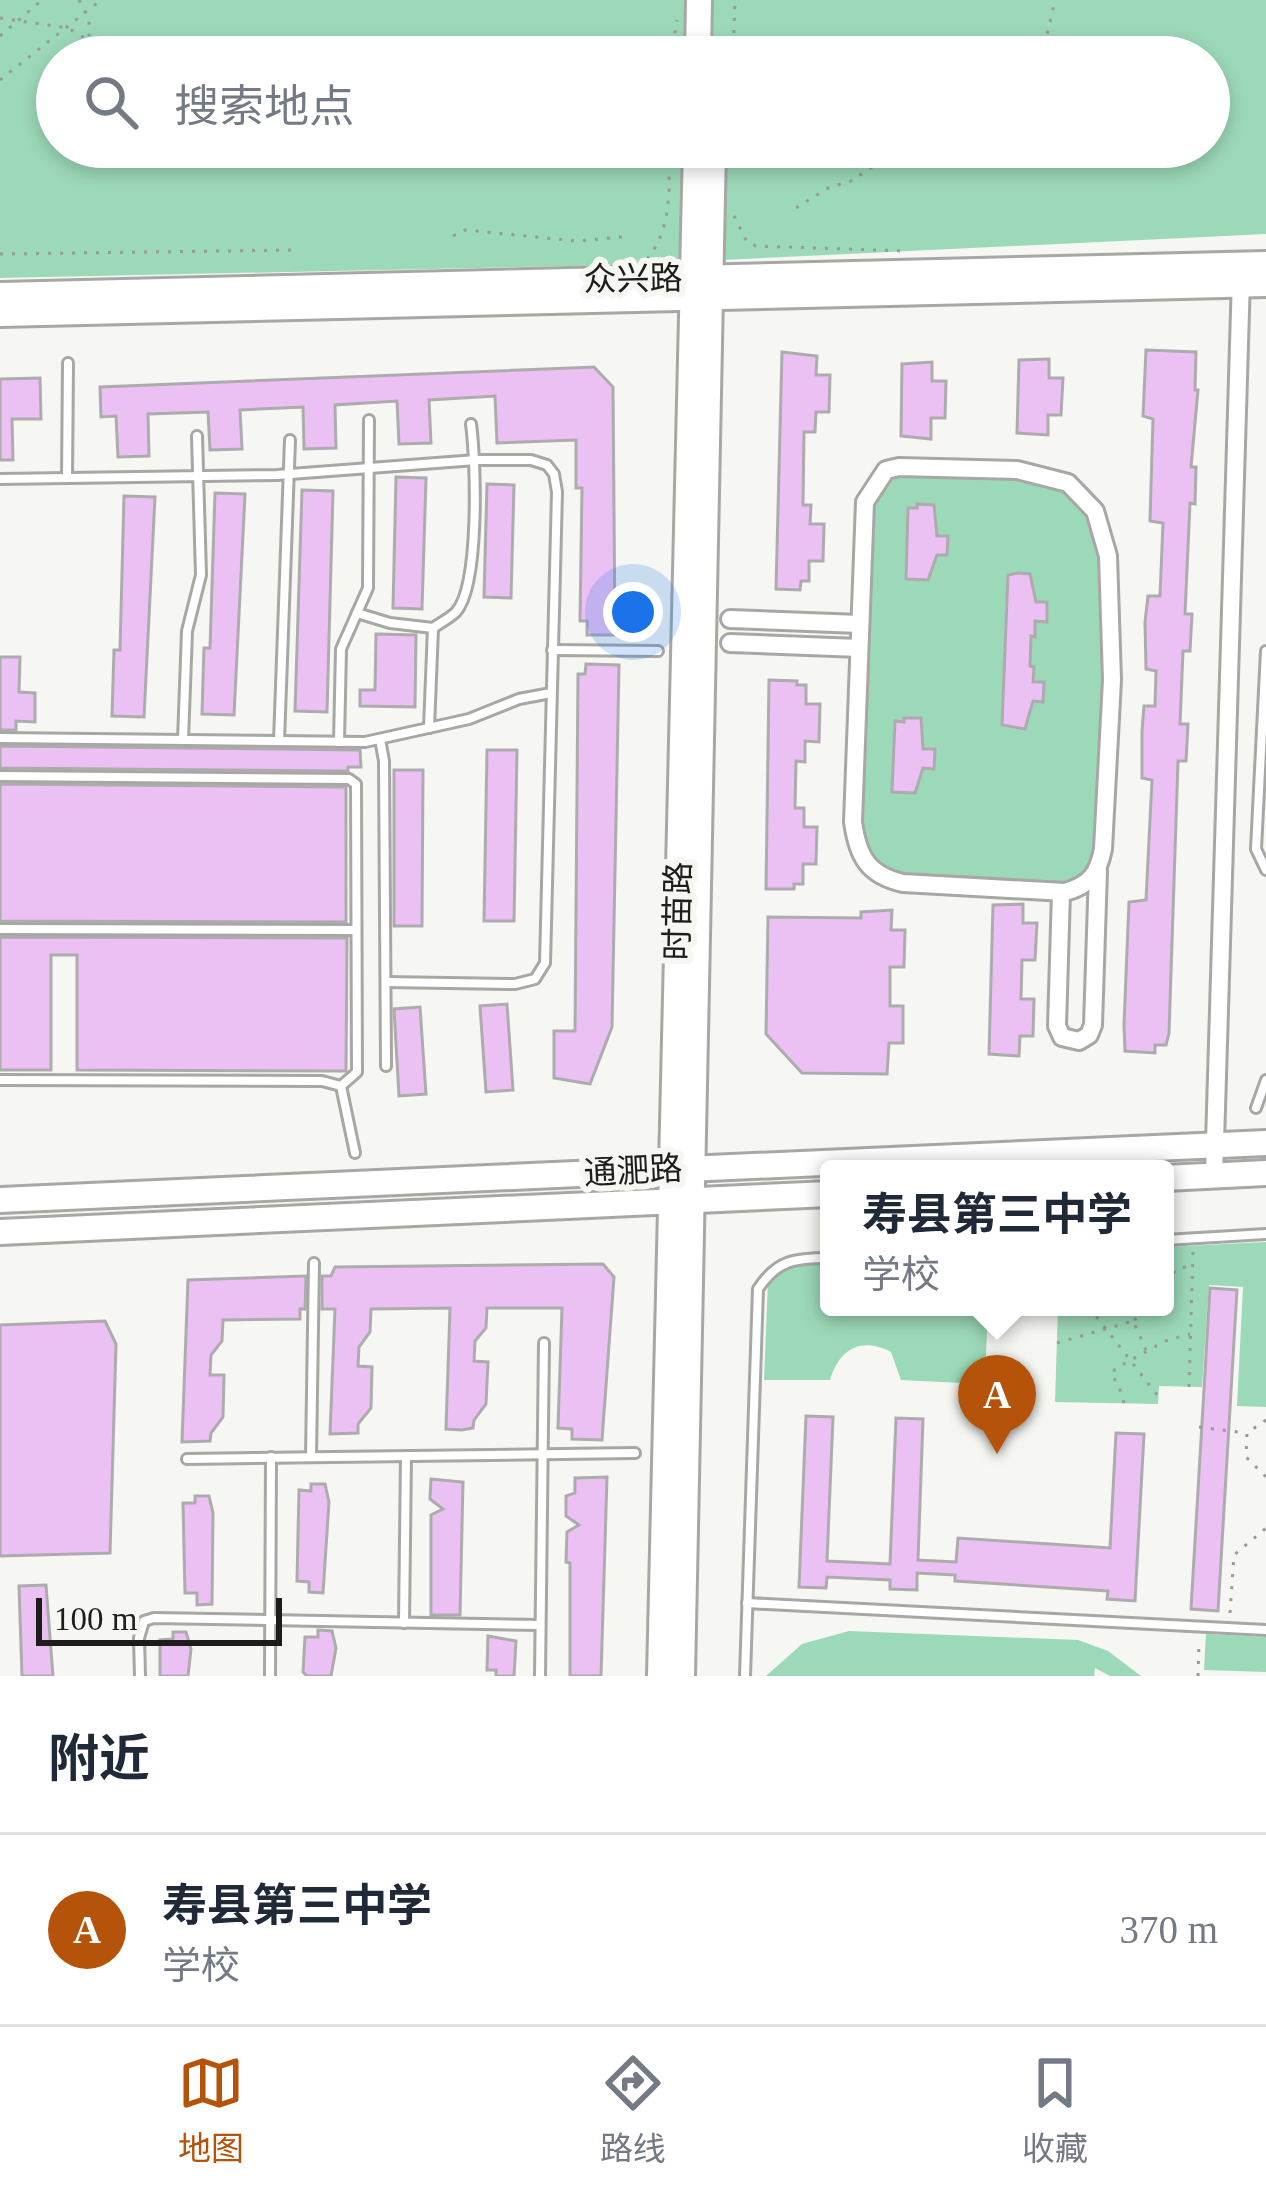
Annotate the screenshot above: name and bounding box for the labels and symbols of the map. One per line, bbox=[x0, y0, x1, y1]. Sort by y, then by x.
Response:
street label: 众兴路 bbox=[583, 260, 683, 298]
your location bbox=[603, 582, 663, 642]
street label: 时苗路 bbox=[659, 861, 697, 961]
street label: 通淝路 bbox=[583, 1150, 683, 1192]
pin: A bbox=[958, 1355, 1036, 1454]
scale bar bbox=[36, 1592, 282, 1645]

